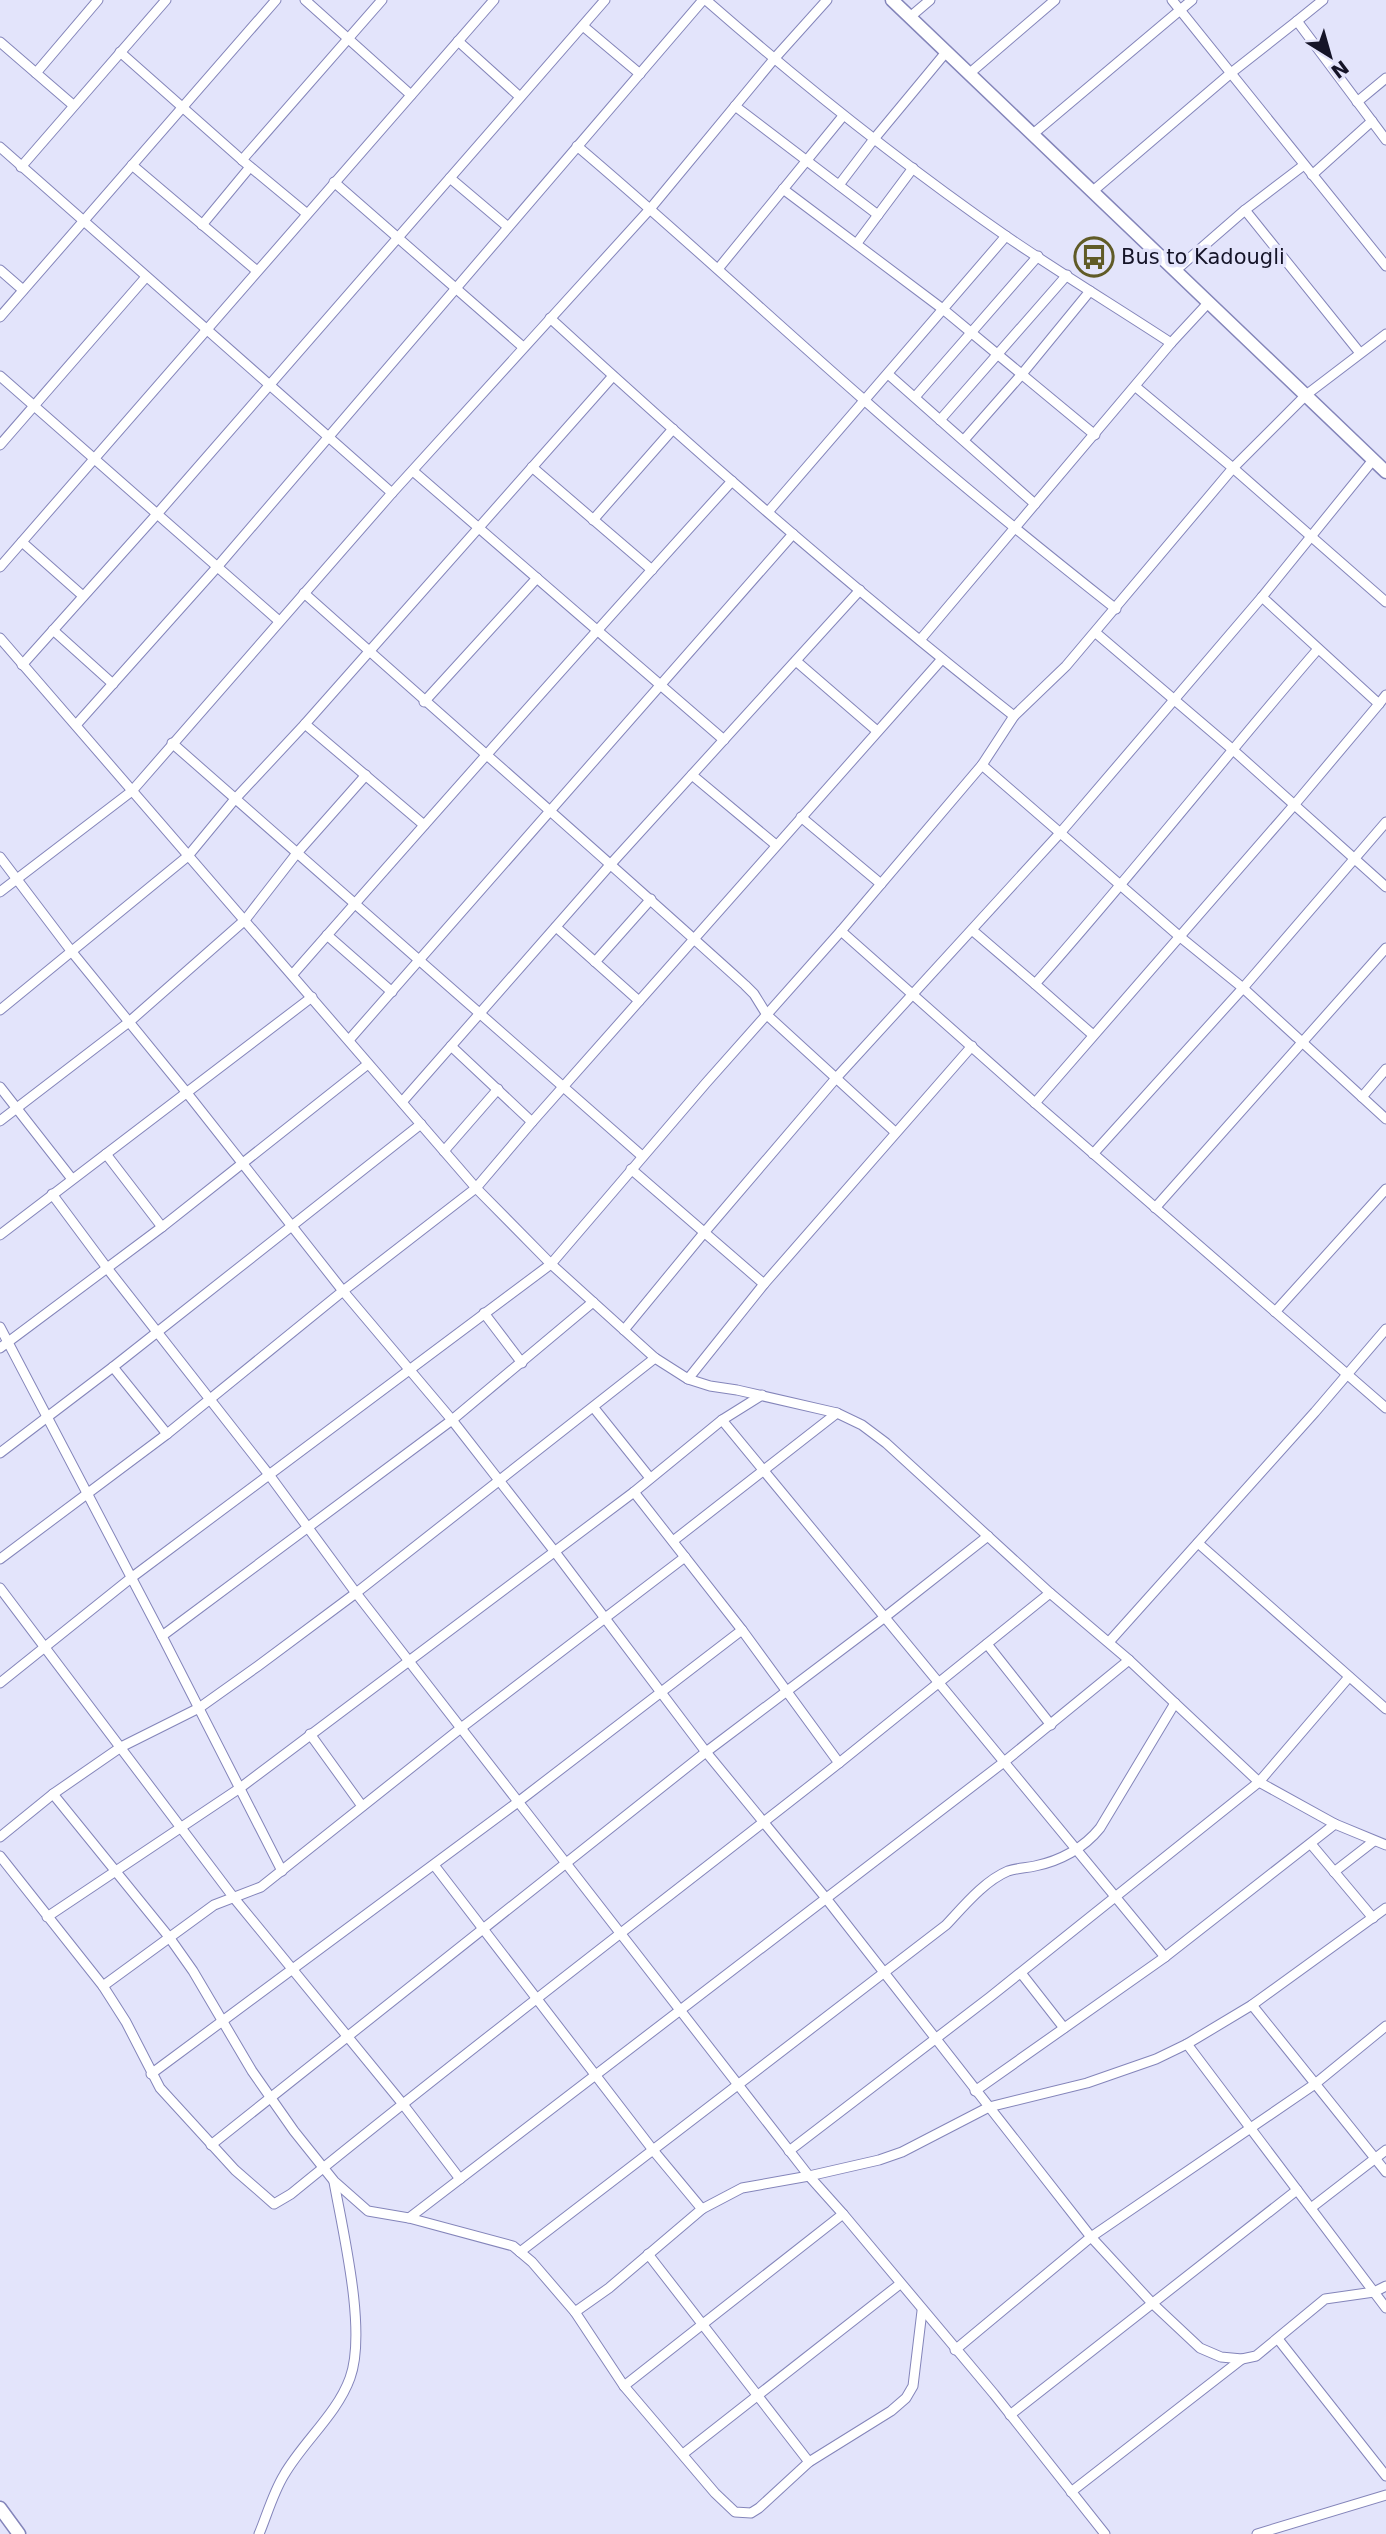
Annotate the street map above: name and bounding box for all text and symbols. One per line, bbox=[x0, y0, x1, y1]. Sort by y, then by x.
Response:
north arrow bbox=[1295, 21, 1365, 91]
text: N bbox=[1327, 56, 1353, 83]
bus stop icon: Bus to Kadougli bbox=[1073, 236, 1115, 278]
place label: Bus to Kadougli bbox=[1121, 245, 1285, 269]

